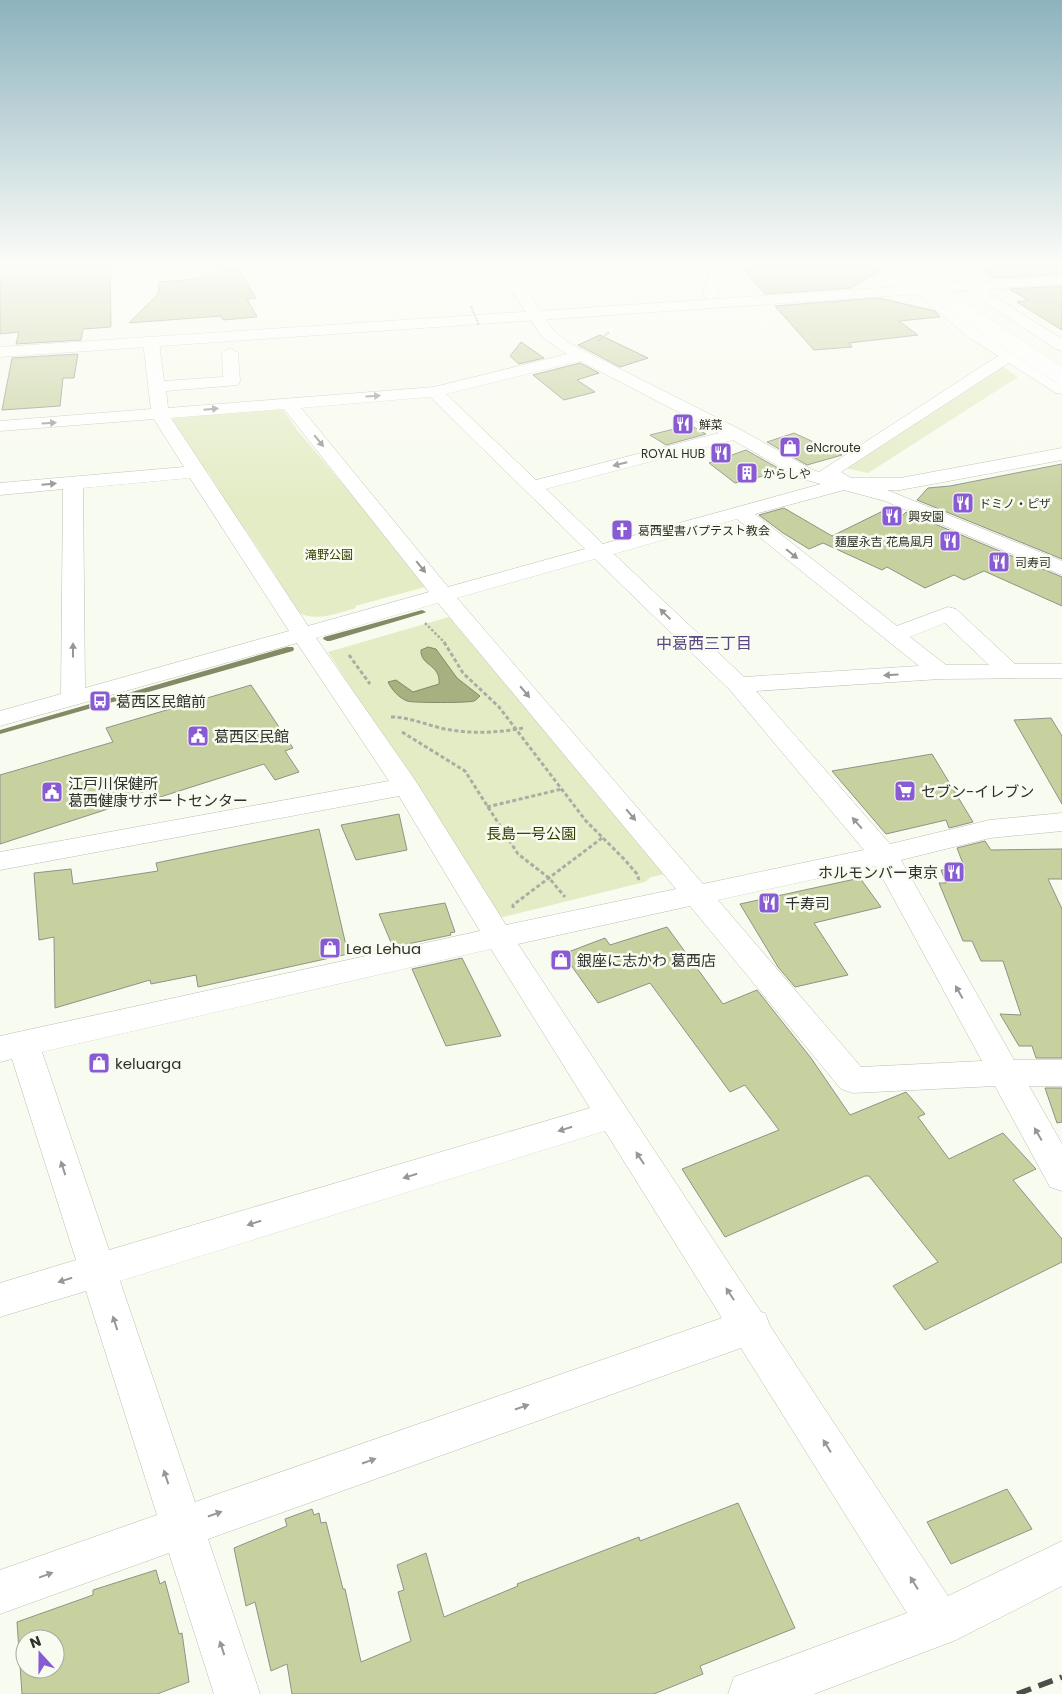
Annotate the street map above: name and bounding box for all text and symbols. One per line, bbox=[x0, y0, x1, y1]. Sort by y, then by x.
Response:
one-way arrow bbox=[365, 392, 381, 400]
one-way arrow bbox=[203, 405, 219, 413]
restaurant icon: 鮮菜 bbox=[671, 412, 695, 436]
place label: 鮮菜 bbox=[699, 416, 723, 433]
one-way arrow bbox=[41, 418, 57, 426]
one-way arrow bbox=[313, 434, 324, 447]
shop icon: eNcroute bbox=[778, 435, 802, 459]
place label: eNcroute bbox=[806, 439, 861, 456]
restaurant icon: ROYAL HUB bbox=[709, 441, 733, 465]
place label: ROYAL HUB bbox=[641, 445, 705, 462]
one-way arrow bbox=[613, 460, 628, 468]
building icon: からしや bbox=[735, 461, 759, 485]
place label: からしや bbox=[763, 465, 811, 482]
one-way arrow bbox=[41, 480, 57, 488]
restaurant icon: ドミノ・ピザ bbox=[951, 491, 975, 515]
place label: ドミノ・ピザ bbox=[979, 495, 1051, 512]
restaurant icon: 興安園 bbox=[880, 504, 904, 528]
place label: 興安園 bbox=[908, 508, 944, 525]
church icon: 葛西聖書バプテスト教会 bbox=[610, 518, 634, 542]
place label: 葛西聖書バプテスト教会 bbox=[638, 522, 770, 539]
restaurant icon: 麺屋永吉 花鳥風月 bbox=[938, 529, 962, 553]
place label: 麺屋永吉 花鳥風月 bbox=[835, 533, 934, 550]
park label: 滝野公園 bbox=[305, 546, 353, 563]
one-way arrow bbox=[786, 548, 799, 559]
restaurant icon: 司寿司 bbox=[987, 550, 1011, 574]
place label: 司寿司 bbox=[1015, 554, 1051, 571]
one-way arrow bbox=[415, 560, 426, 573]
one-way arrow bbox=[659, 608, 671, 620]
district label: 中葛西三丁目 bbox=[656, 632, 752, 655]
one-way arrow bbox=[69, 642, 77, 658]
one-way arrow bbox=[883, 672, 899, 680]
one-way arrow bbox=[520, 685, 531, 698]
bus stop icon: 葛西区民館前 bbox=[88, 689, 112, 713]
place label: 葛西区民館前 bbox=[116, 691, 206, 712]
public building icon: 葛西区民館 bbox=[186, 724, 210, 748]
place label: 葛西区民館 bbox=[214, 726, 289, 747]
place label: 江戸川保健所 葛西健康サポートセンター bbox=[68, 773, 248, 811]
supermarket icon: セブン-イレブン bbox=[893, 779, 917, 803]
public building icon: 江戸川保健所 葛西健康サポートセンター bbox=[40, 780, 64, 804]
place label: セブン-イレブン bbox=[921, 781, 1034, 802]
one-way arrow bbox=[625, 809, 636, 822]
one-way arrow bbox=[852, 817, 863, 830]
park label: 長島一号公園 bbox=[486, 823, 576, 844]
restaurant icon: ホルモンバー東京 bbox=[942, 860, 966, 884]
place label: ホルモンバー東京 bbox=[818, 862, 938, 883]
restaurant icon: 千寿司 bbox=[757, 891, 781, 915]
place label: 千寿司 bbox=[785, 893, 830, 914]
shop icon: Lea Lehua bbox=[318, 936, 342, 960]
place label: Lea Lehua bbox=[346, 938, 421, 959]
shop icon: 銀座に志かわ 葛西店 bbox=[549, 948, 573, 972]
place label: 銀座に志かわ 葛西店 bbox=[577, 950, 716, 971]
one-way arrow bbox=[955, 985, 963, 999]
shop icon: keluarga bbox=[87, 1051, 111, 1075]
place label: keluarga bbox=[115, 1053, 181, 1074]
one-way arrow bbox=[558, 1125, 573, 1133]
one-way arrow bbox=[1034, 1127, 1042, 1141]
one-way arrow bbox=[636, 1152, 645, 1165]
one-way arrow bbox=[59, 1161, 67, 1176]
one-way arrow bbox=[402, 1172, 417, 1180]
one-way arrow bbox=[246, 1219, 261, 1227]
one-way arrow bbox=[57, 1277, 72, 1285]
one-way arrow bbox=[725, 1287, 734, 1301]
one-way arrow bbox=[110, 1315, 118, 1330]
one-way arrow bbox=[515, 1403, 530, 1411]
one-way arrow bbox=[822, 1439, 832, 1452]
one-way arrow bbox=[361, 1456, 376, 1464]
one-way arrow bbox=[162, 1469, 169, 1484]
one-way arrow bbox=[208, 1510, 223, 1518]
one-way arrow bbox=[39, 1571, 54, 1579]
one-way arrow bbox=[909, 1576, 919, 1589]
north arrow bbox=[15, 1629, 65, 1679]
text: N bbox=[27, 1631, 44, 1653]
one-way arrow bbox=[218, 1640, 225, 1655]

